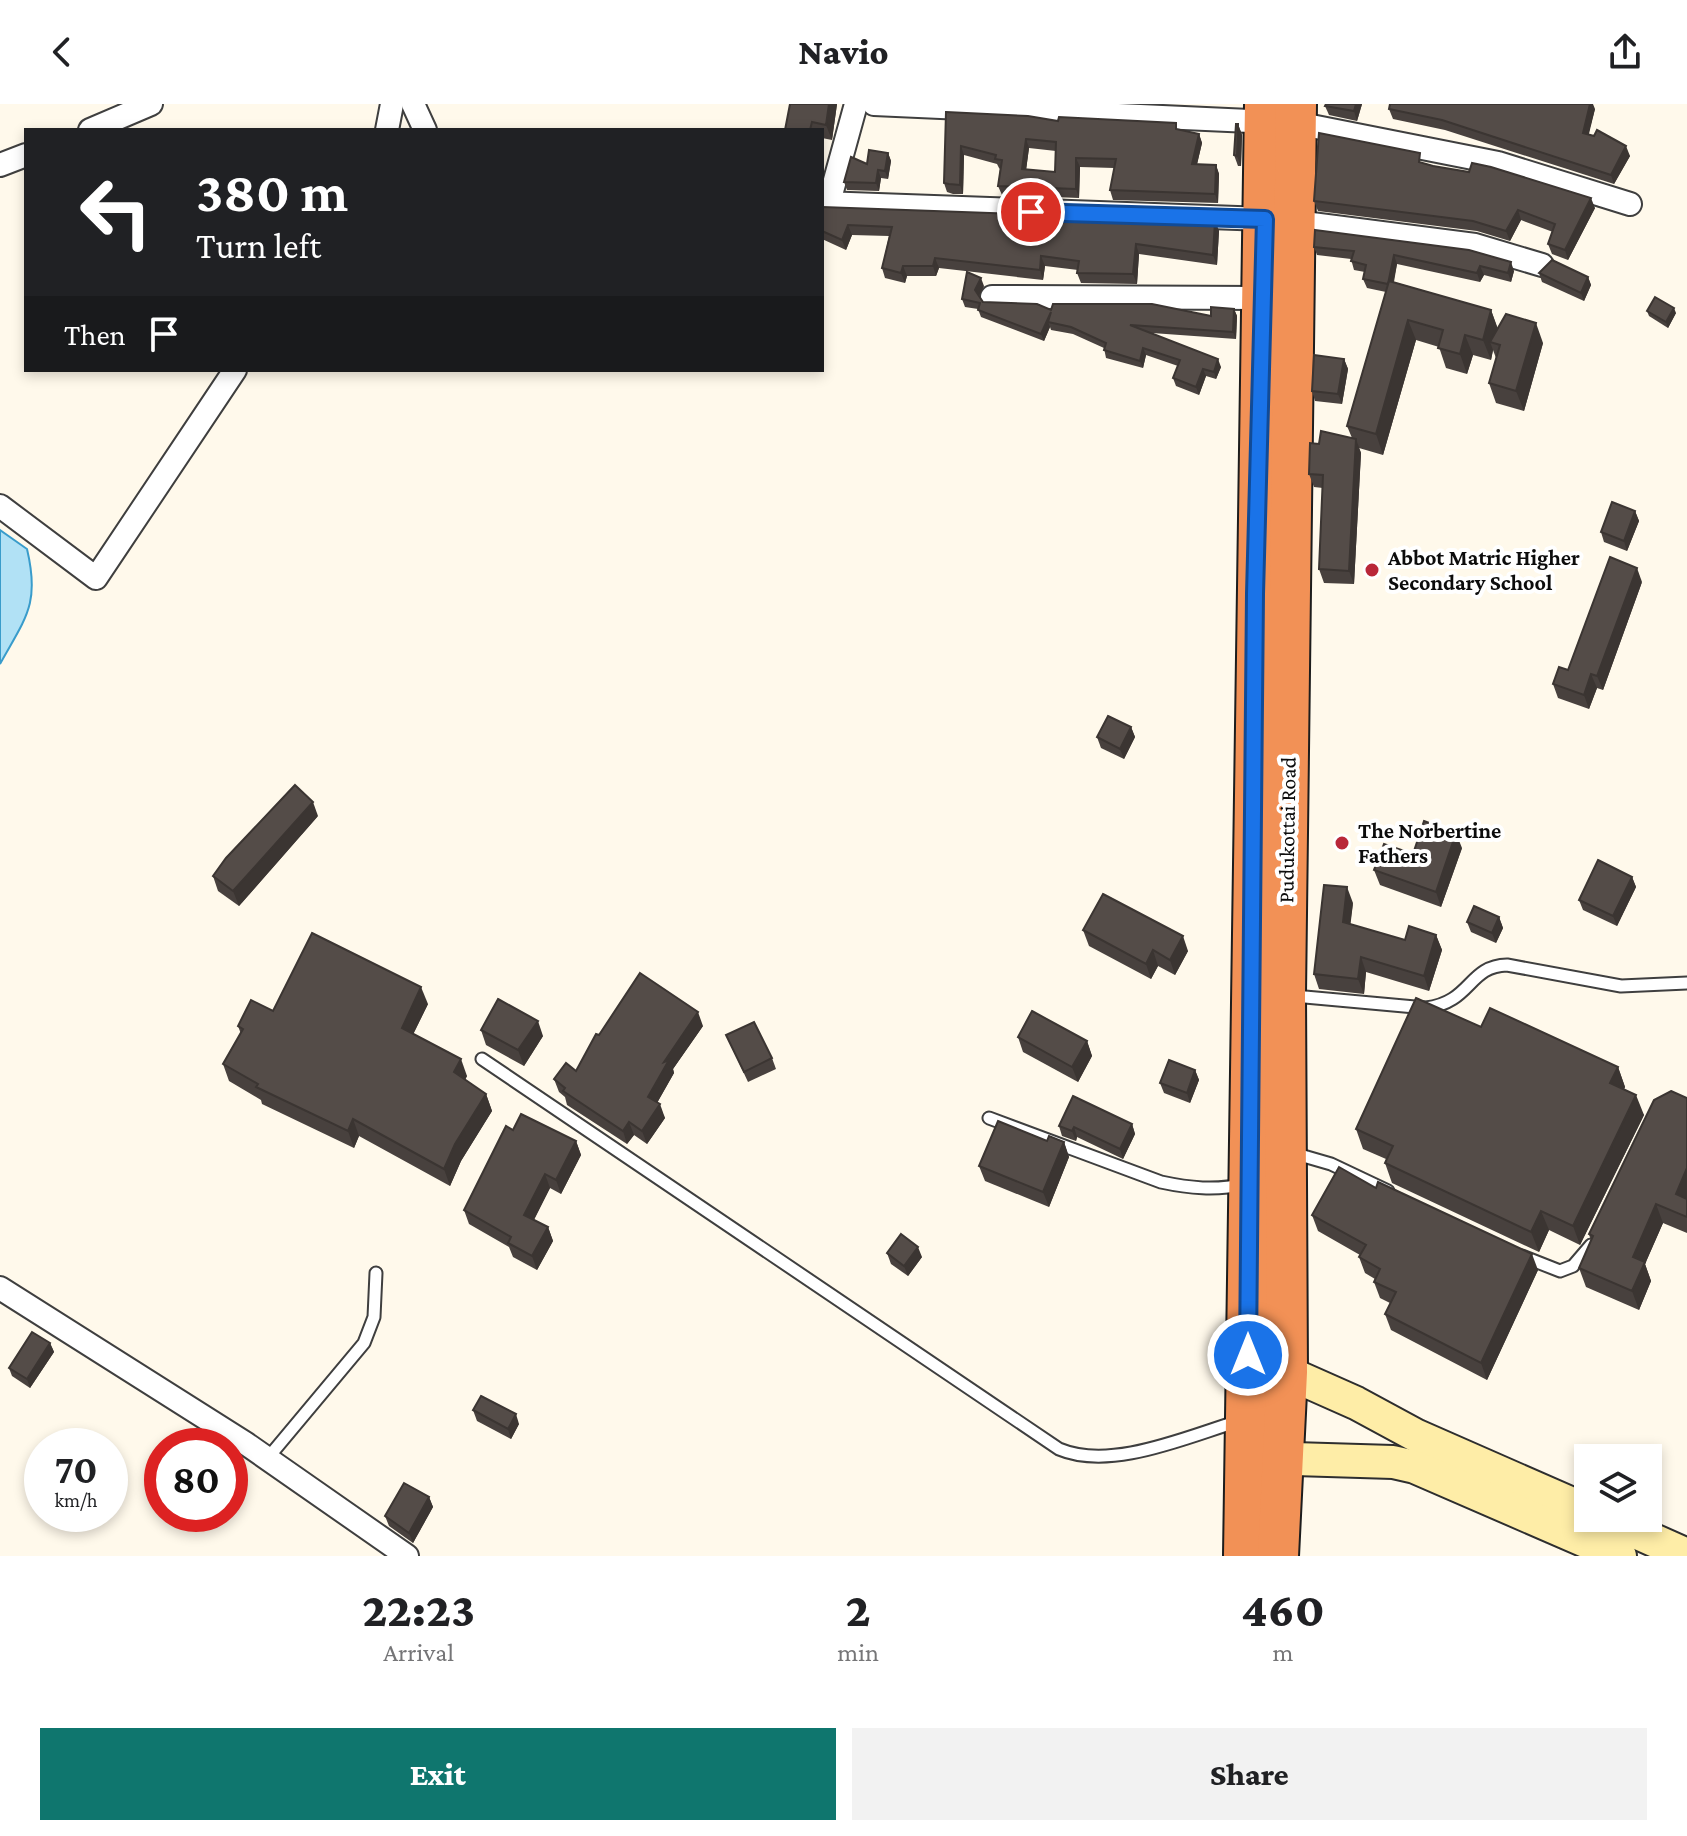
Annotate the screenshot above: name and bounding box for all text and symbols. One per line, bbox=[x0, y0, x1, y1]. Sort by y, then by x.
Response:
icon: back bbox=[40, 30, 84, 74]
icon: share bbox=[1603, 30, 1647, 74]
text: Navio bbox=[798, 32, 889, 72]
icon: left bbox=[64, 160, 168, 264]
text: 380 m bbox=[196, 161, 348, 223]
pin bbox=[997, 178, 1065, 246]
icon: arrive bbox=[1009, 190, 1053, 234]
text: Turn left bbox=[196, 226, 321, 266]
icon: arrive bbox=[142, 312, 186, 356]
text: Then bbox=[64, 318, 126, 351]
place label: Abbot Matric Higher Secondary School bbox=[1387, 545, 1580, 595]
marker: Abbot Matric Higher Secondary School bbox=[1363, 561, 1381, 579]
street label: Pudukottai Road bbox=[1273, 756, 1301, 903]
place label: The Norbertine Fathers bbox=[1358, 818, 1501, 868]
marker: The Norbertine Fathers bbox=[1333, 834, 1351, 852]
position arrow bbox=[1206, 1313, 1290, 1397]
speed limit sign: 80 bbox=[144, 1428, 248, 1532]
map controls bbox=[1574, 1444, 1662, 1532]
button: layers bbox=[1574, 1444, 1662, 1532]
text: 70 bbox=[54, 1447, 98, 1492]
text: km/h bbox=[54, 1489, 98, 1511]
text: 22:23 bbox=[362, 1583, 475, 1636]
text: 2 bbox=[846, 1583, 871, 1636]
text: 460 bbox=[1241, 1583, 1325, 1636]
text: Arrival bbox=[383, 1638, 454, 1667]
text: min bbox=[837, 1638, 879, 1667]
text: m bbox=[1273, 1638, 1293, 1667]
button: Exit bbox=[40, 1728, 836, 1820]
button: Share bbox=[852, 1728, 1647, 1820]

